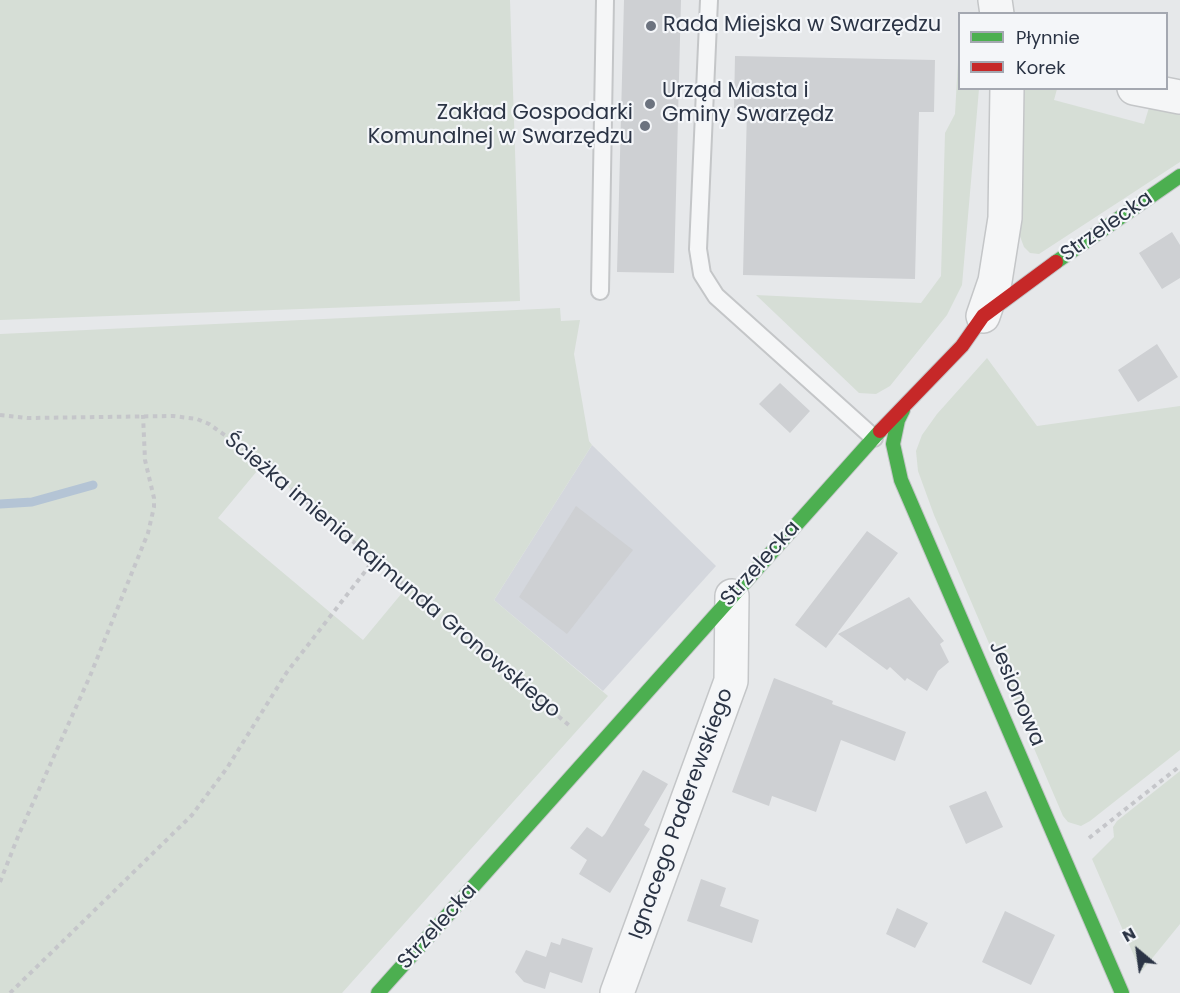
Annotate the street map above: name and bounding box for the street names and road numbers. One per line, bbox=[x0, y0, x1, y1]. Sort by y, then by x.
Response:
street label: Strzelecka bbox=[1056, 186, 1158, 268]
street label: Ścieżka imienia Rajmunda Gronowskiego bbox=[219, 428, 565, 724]
street label: Strzelecka bbox=[716, 516, 806, 612]
street label: Jesionowa bbox=[983, 638, 1049, 750]
street label: Ignacego Paderewskiego bbox=[625, 685, 739, 943]
street label: Strzelecka bbox=[393, 879, 483, 975]

